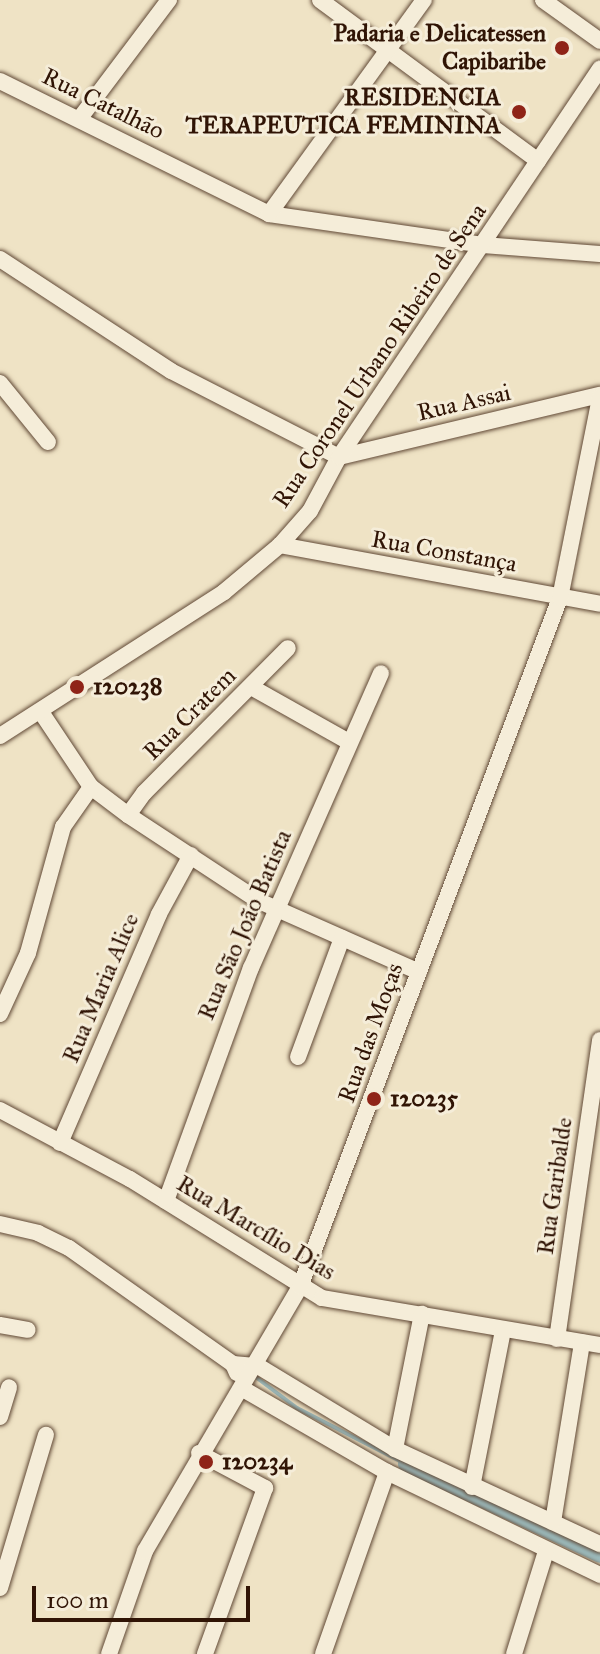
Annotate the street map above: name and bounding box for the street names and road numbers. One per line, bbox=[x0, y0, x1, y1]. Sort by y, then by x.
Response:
street label: Rua Catalhão bbox=[37, 62, 169, 146]
street label: Rua Coronel Urbano Ribeiro de Sena bbox=[267, 198, 493, 514]
street label: Rua Assai bbox=[414, 378, 514, 428]
street label: Rua Constança bbox=[369, 525, 519, 579]
street label: Rua Cratem bbox=[138, 662, 242, 766]
street label: Rua São João Batista bbox=[192, 826, 298, 1024]
street label: Rua Maria Alice bbox=[57, 909, 145, 1067]
street label: Rua das Moças bbox=[332, 959, 410, 1107]
street label: Rua Garibalde bbox=[531, 1116, 579, 1256]
street label: Rua Marcílio Dias bbox=[171, 1169, 341, 1287]

